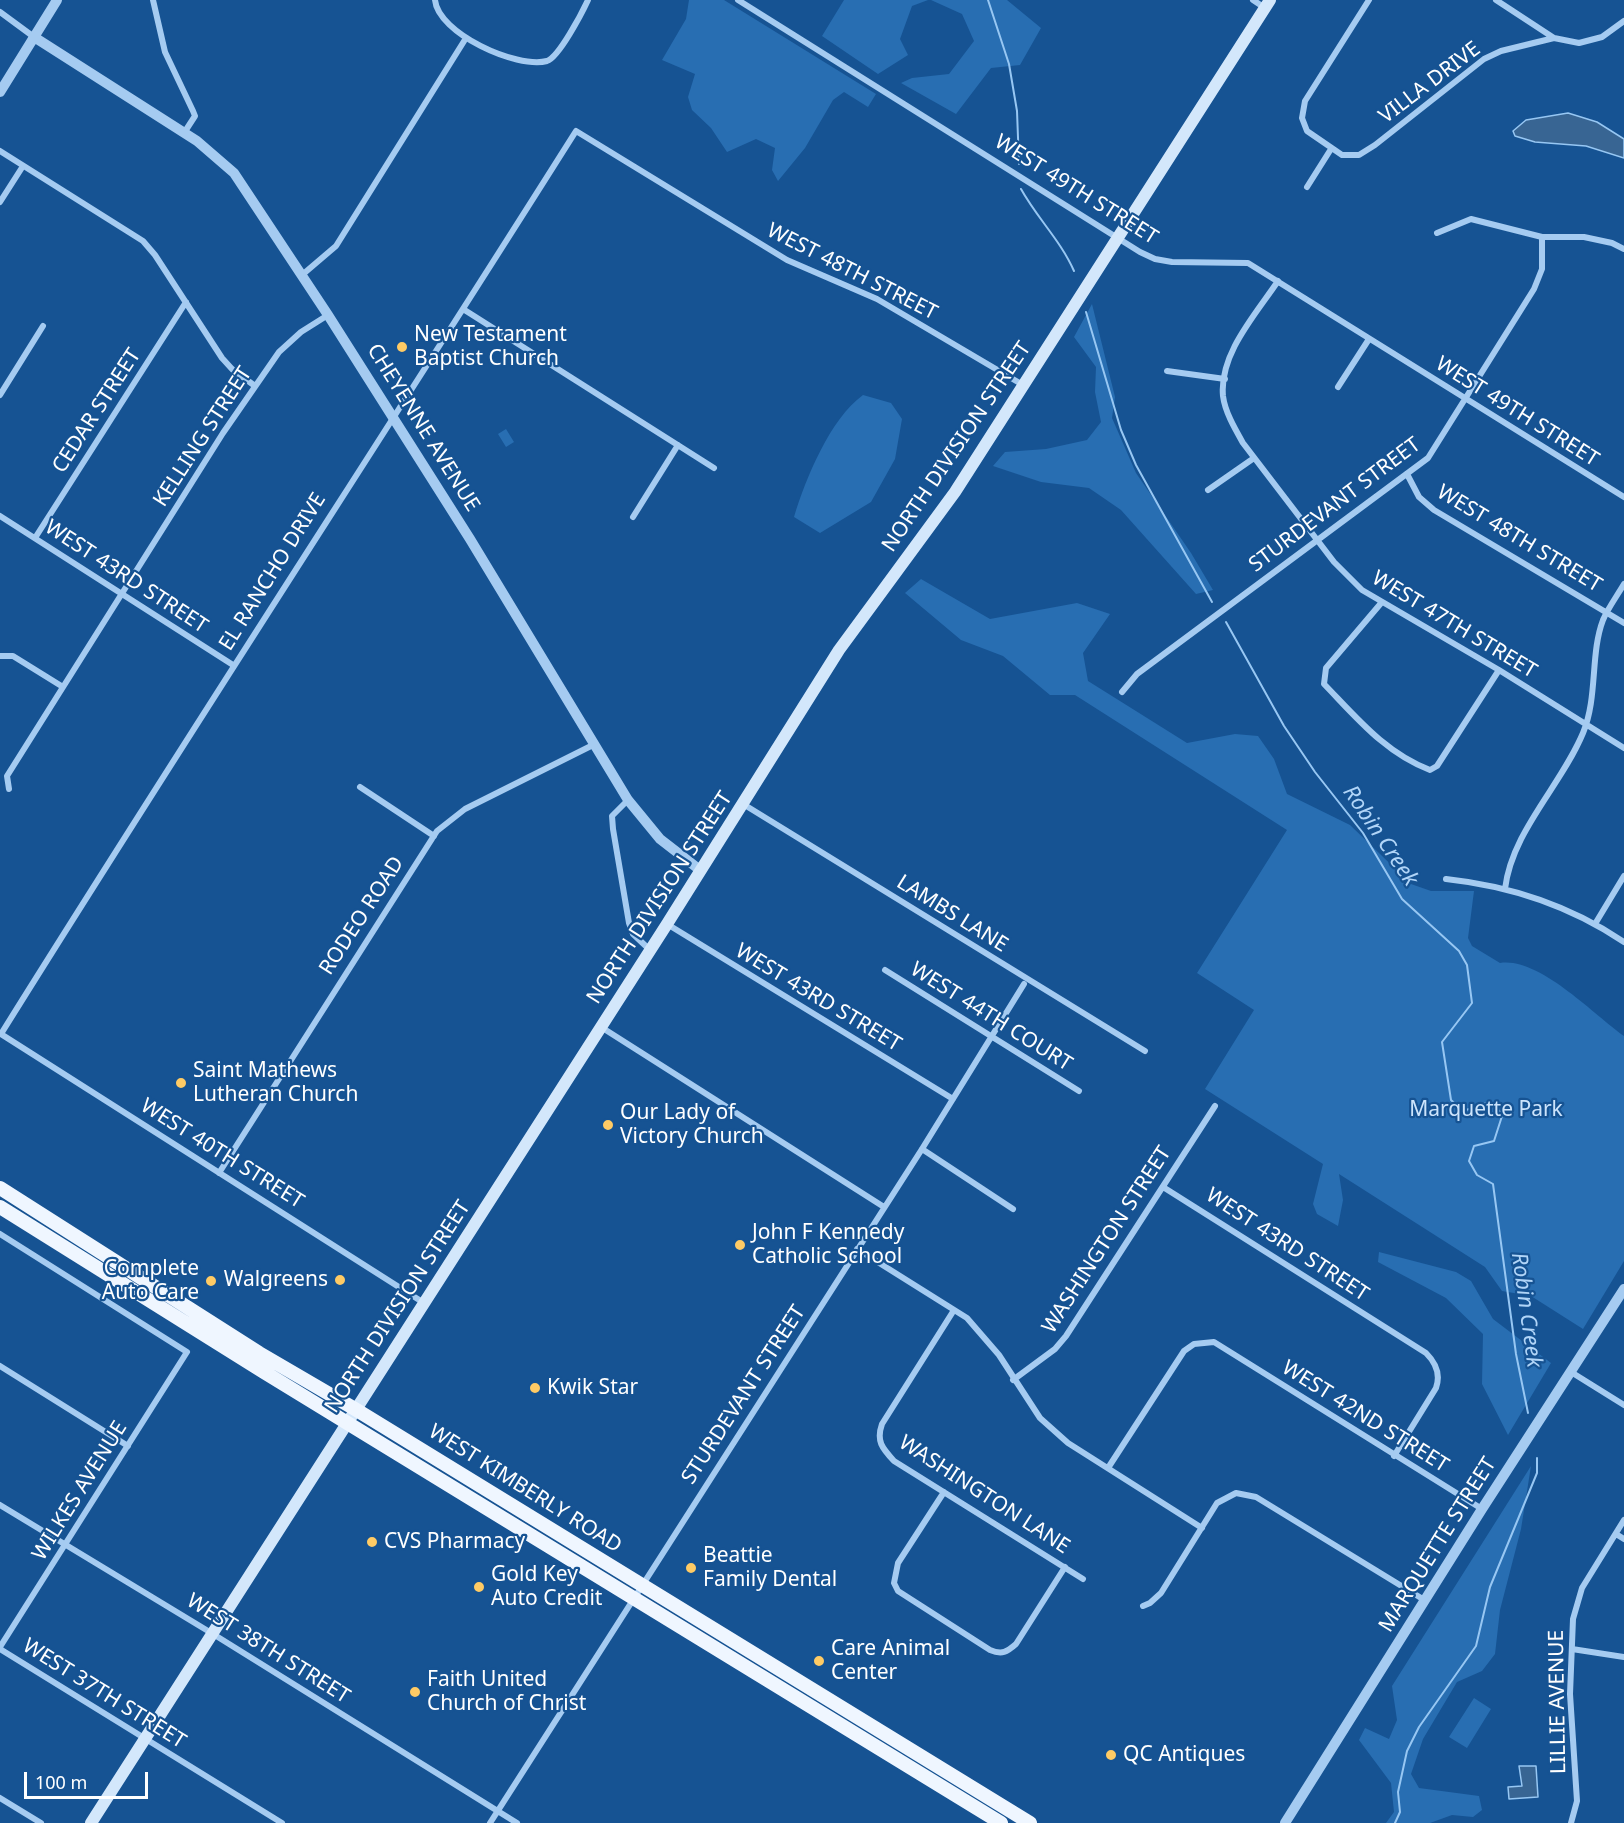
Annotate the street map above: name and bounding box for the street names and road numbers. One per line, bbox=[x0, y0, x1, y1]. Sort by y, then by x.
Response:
street label: VILLA DRIVE bbox=[1374, 37, 1486, 129]
street label: WEST 49TH STREET bbox=[990, 130, 1162, 250]
street label: WEST 48TH STREET bbox=[763, 218, 941, 326]
street label: NORTH DIVISION STREET bbox=[877, 337, 1037, 557]
street label: CHEYENNE AVENUE bbox=[361, 339, 485, 517]
street label: CEDAR STREET bbox=[47, 344, 147, 478]
street label: WEST 49TH STREET bbox=[1431, 352, 1603, 472]
street label: KELLING STREET bbox=[148, 362, 258, 512]
street label: STURDEVANT STREET bbox=[1244, 432, 1426, 578]
street label: WEST 48TH STREET bbox=[1432, 480, 1606, 598]
street label: EL RANCHO DRIVE bbox=[214, 489, 332, 655]
street label: WEST 43RD STREET bbox=[40, 515, 212, 639]
street label: WEST 47TH STREET bbox=[1367, 566, 1541, 684]
street label: NORTH DIVISION STREET bbox=[582, 787, 738, 1009]
street label: RODEO ROAD bbox=[314, 852, 410, 980]
street label: LAMBS LANE bbox=[892, 870, 1012, 958]
street label: WEST 43RD STREET bbox=[730, 939, 906, 1057]
street label: WEST 44TH COURT bbox=[905, 957, 1077, 1077]
street label: WEST 40TH STREET bbox=[136, 1094, 308, 1214]
street label: WASHINGTON STREET bbox=[1037, 1142, 1177, 1338]
street label: WEST 43RD STREET bbox=[1201, 1183, 1373, 1307]
street label: NORTH DIVISION STREET bbox=[320, 1196, 476, 1418]
street label: STURDEVANT STREET bbox=[677, 1301, 811, 1489]
street label: WEST 42ND STREET bbox=[1277, 1355, 1453, 1479]
street label: WILKES AVENUE bbox=[27, 1417, 133, 1565]
street label: WEST KIMBERLY ROAD bbox=[424, 1419, 626, 1559]
street label: WASHINGTON LANE bbox=[894, 1430, 1074, 1560]
street label: MARQUETTE STREET bbox=[1374, 1453, 1502, 1637]
street label: WEST 38TH STREET bbox=[182, 1589, 354, 1709]
street label: LILLIE AVENUE bbox=[1544, 1630, 1572, 1774]
street label: WEST 37TH STREET bbox=[18, 1634, 190, 1754]

